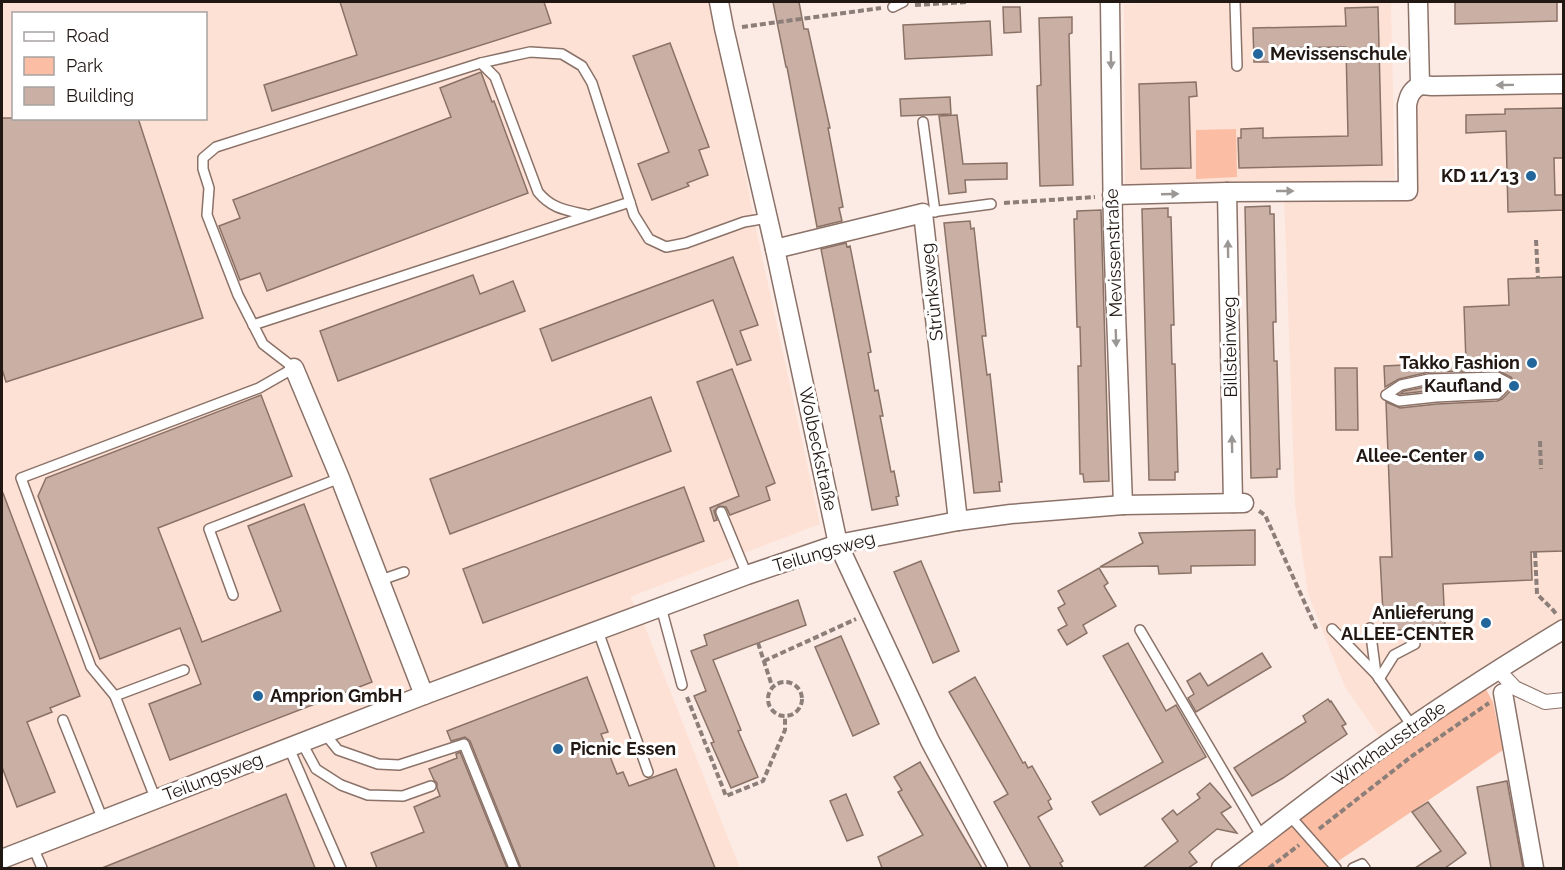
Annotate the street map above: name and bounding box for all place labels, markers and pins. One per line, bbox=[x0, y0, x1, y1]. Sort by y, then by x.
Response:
place label: Mevissenschule bbox=[1270, 43, 1408, 64]
marker: Mevissenschule bbox=[1251, 47, 1265, 61]
place label: KD 11/13 bbox=[1441, 165, 1519, 186]
marker: KD 11/13 bbox=[1524, 169, 1538, 183]
place label: Takko Fashion bbox=[1399, 352, 1520, 373]
marker: Takko Fashion bbox=[1525, 356, 1539, 370]
place label: Kaufland bbox=[1424, 375, 1502, 396]
marker: Kaufland bbox=[1507, 379, 1521, 393]
place label: Allee-Center bbox=[1356, 445, 1467, 466]
marker: Allee-Center bbox=[1472, 449, 1486, 463]
place label: Anlieferung ALLEE-CENTER bbox=[1341, 602, 1474, 644]
marker: Anlieferung ALLEE-CENTER bbox=[1479, 616, 1493, 630]
place label: Amprion GmbH bbox=[270, 685, 402, 706]
marker: Amprion GmbH bbox=[251, 689, 265, 703]
place label: Picnic Essen bbox=[570, 738, 676, 759]
marker: Picnic Essen bbox=[551, 742, 565, 756]

